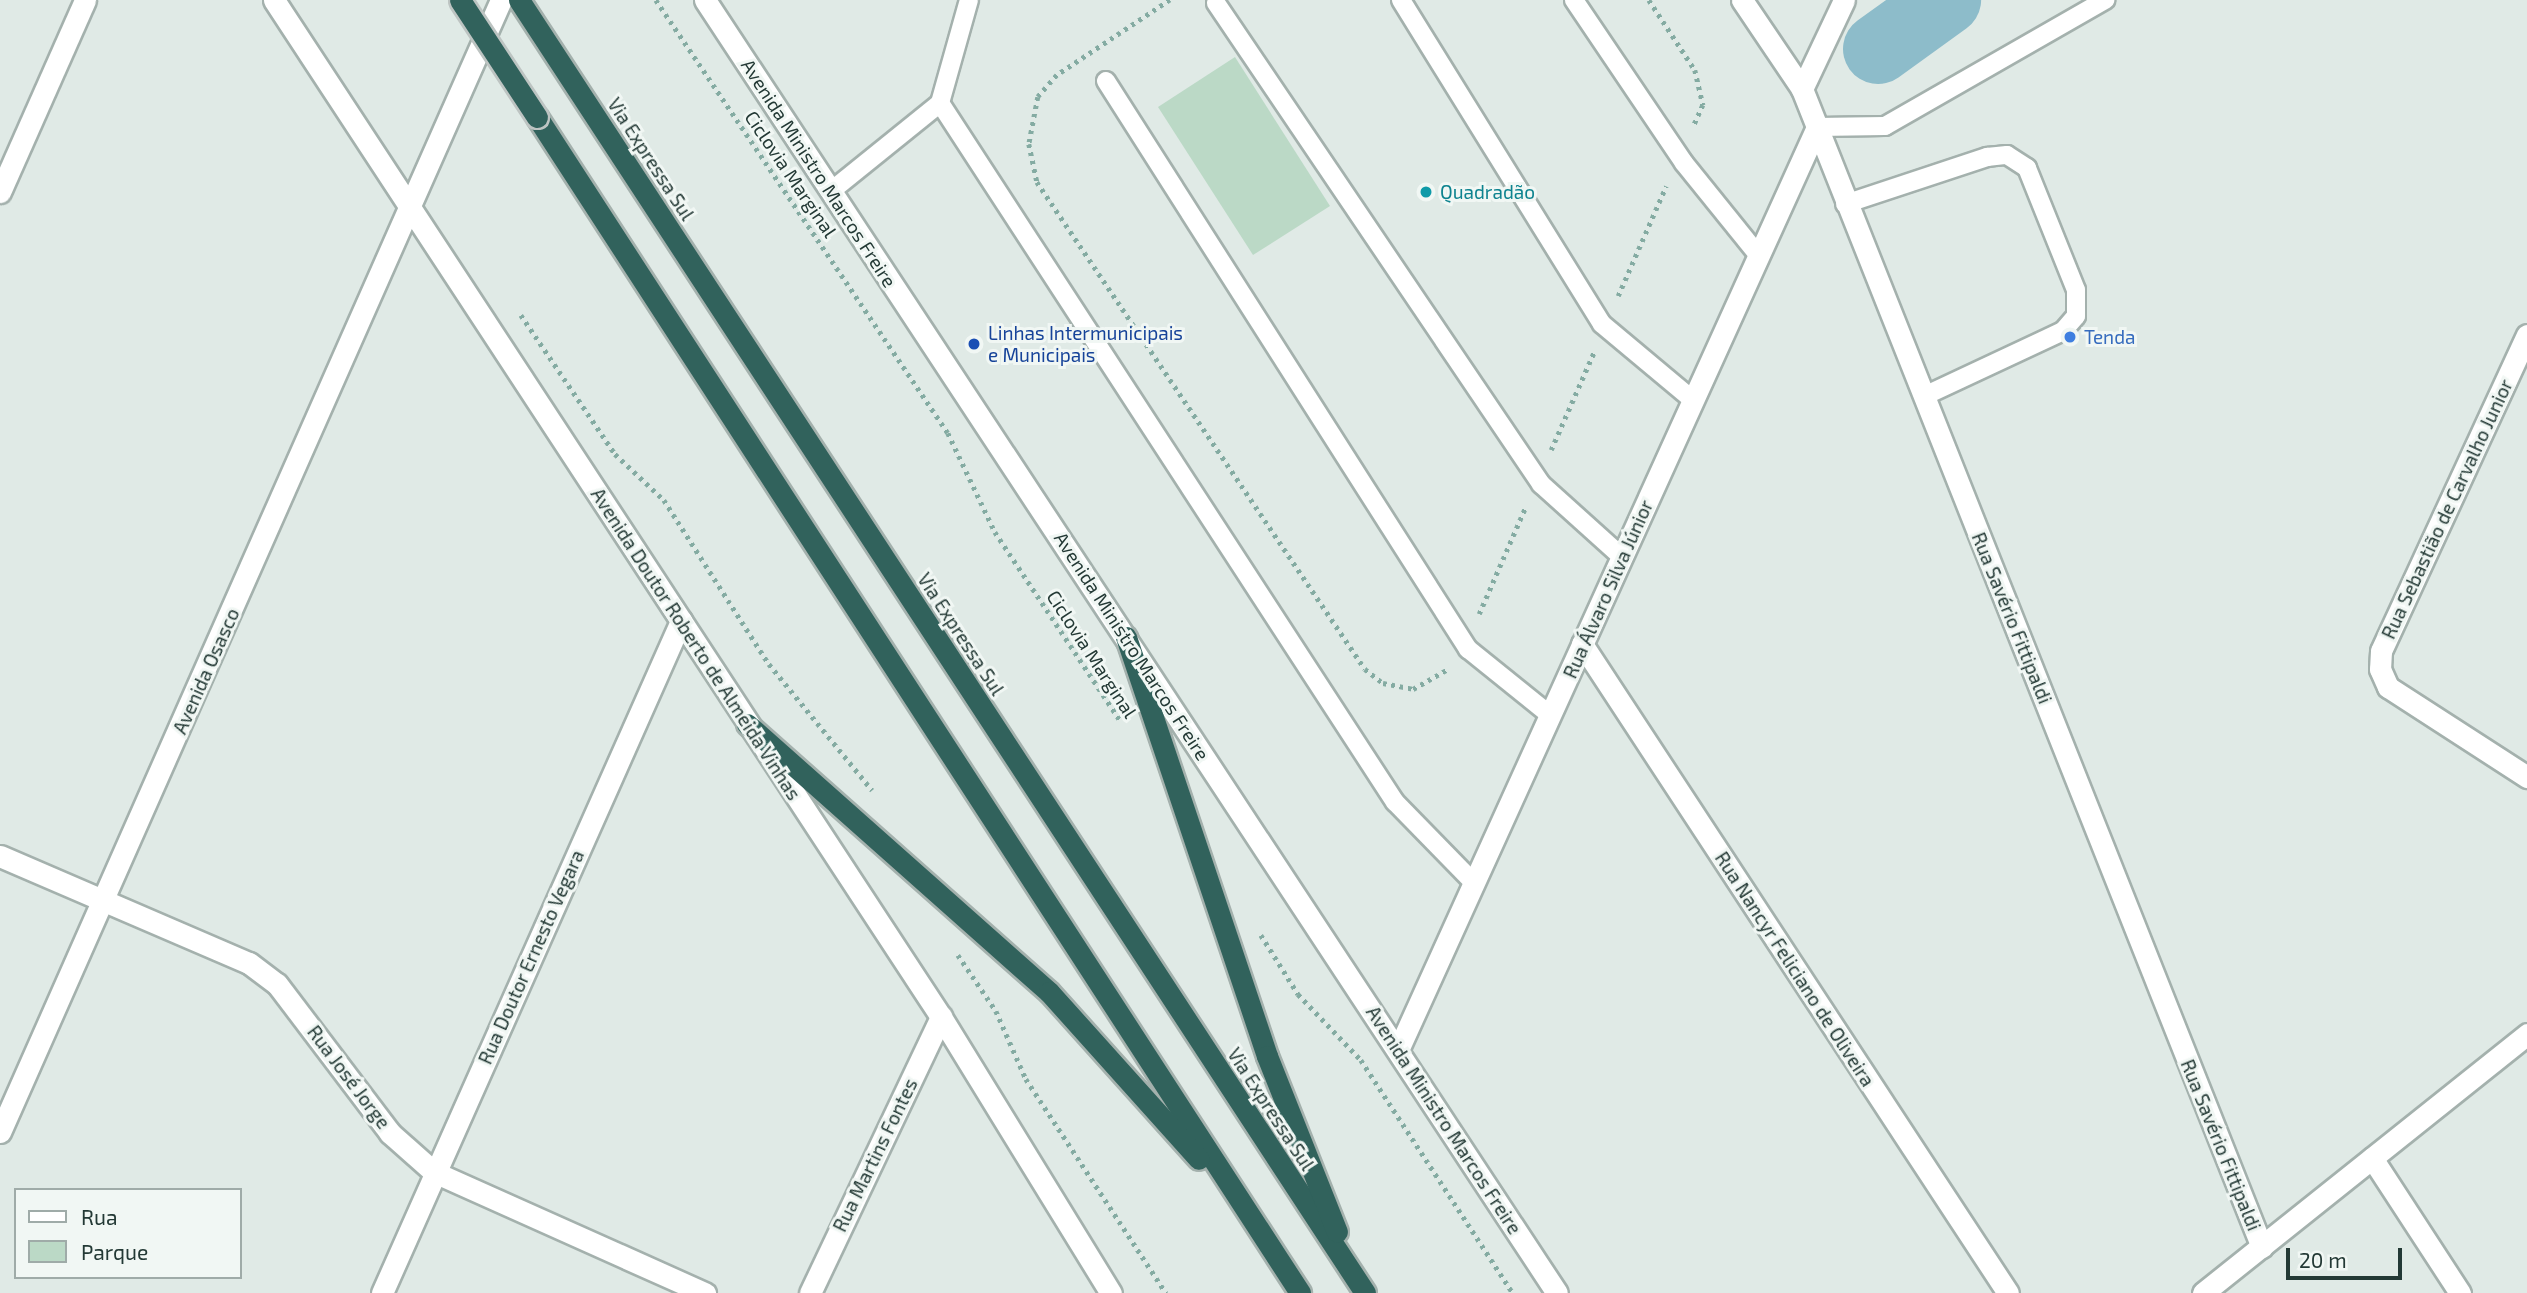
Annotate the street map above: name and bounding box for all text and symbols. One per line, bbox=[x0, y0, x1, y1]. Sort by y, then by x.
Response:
street label: Avenida Ministro Marcos Freire bbox=[737, 55, 901, 291]
street label: Via Expressa Sul bbox=[603, 94, 699, 224]
street label: Ciclovia Marginal bbox=[740, 106, 842, 242]
place label: Quadradão bbox=[1440, 181, 1535, 203]
marker: Quadradão bbox=[1418, 184, 1434, 200]
place label: Linhas Intermunicipais e Municipais bbox=[988, 322, 1183, 366]
place label: Tenda bbox=[2084, 326, 2135, 348]
marker: Tenda bbox=[2062, 329, 2078, 345]
marker: Linhas Intermunicipais e Municipais bbox=[966, 336, 982, 352]
street label: Rua Sebastião de Carvalho Junior bbox=[2377, 375, 2517, 643]
street label: Avenida Doutor Roberto de Almeida Vinhas bbox=[586, 483, 806, 805]
street label: Rua Álvaro Silva Júnior bbox=[1558, 496, 1658, 682]
street label: Avenida Ministro Marcos Freire bbox=[1050, 528, 1214, 764]
street label: Rua Savério Fittipaldi bbox=[1967, 529, 2057, 707]
street label: Via Expressa Sul bbox=[913, 569, 1009, 699]
street label: Ciclovia Marginal bbox=[1042, 586, 1142, 722]
street label: Avenida Osasco bbox=[168, 605, 244, 737]
street label: Rua Doutor Ernesto Vegara bbox=[473, 846, 589, 1068]
street label: Rua Nancyr Feliciano de Oliveira bbox=[1710, 847, 1880, 1091]
street label: Avenida Ministro Marcos Freire bbox=[1362, 1002, 1526, 1238]
street label: Rua José Jorge bbox=[303, 1021, 395, 1133]
street label: Via Expressa Sul bbox=[1223, 1044, 1319, 1174]
street label: Rua Savério Fittipaldi bbox=[2176, 1056, 2266, 1234]
street label: Rua Martins Fontes bbox=[828, 1075, 922, 1235]
legend bbox=[14, 1188, 242, 1279]
text: Rua bbox=[81, 1204, 117, 1229]
scale bar bbox=[2289, 1234, 2404, 1278]
text: Parque bbox=[81, 1239, 148, 1264]
text: 20 m bbox=[2299, 1247, 2347, 1272]

